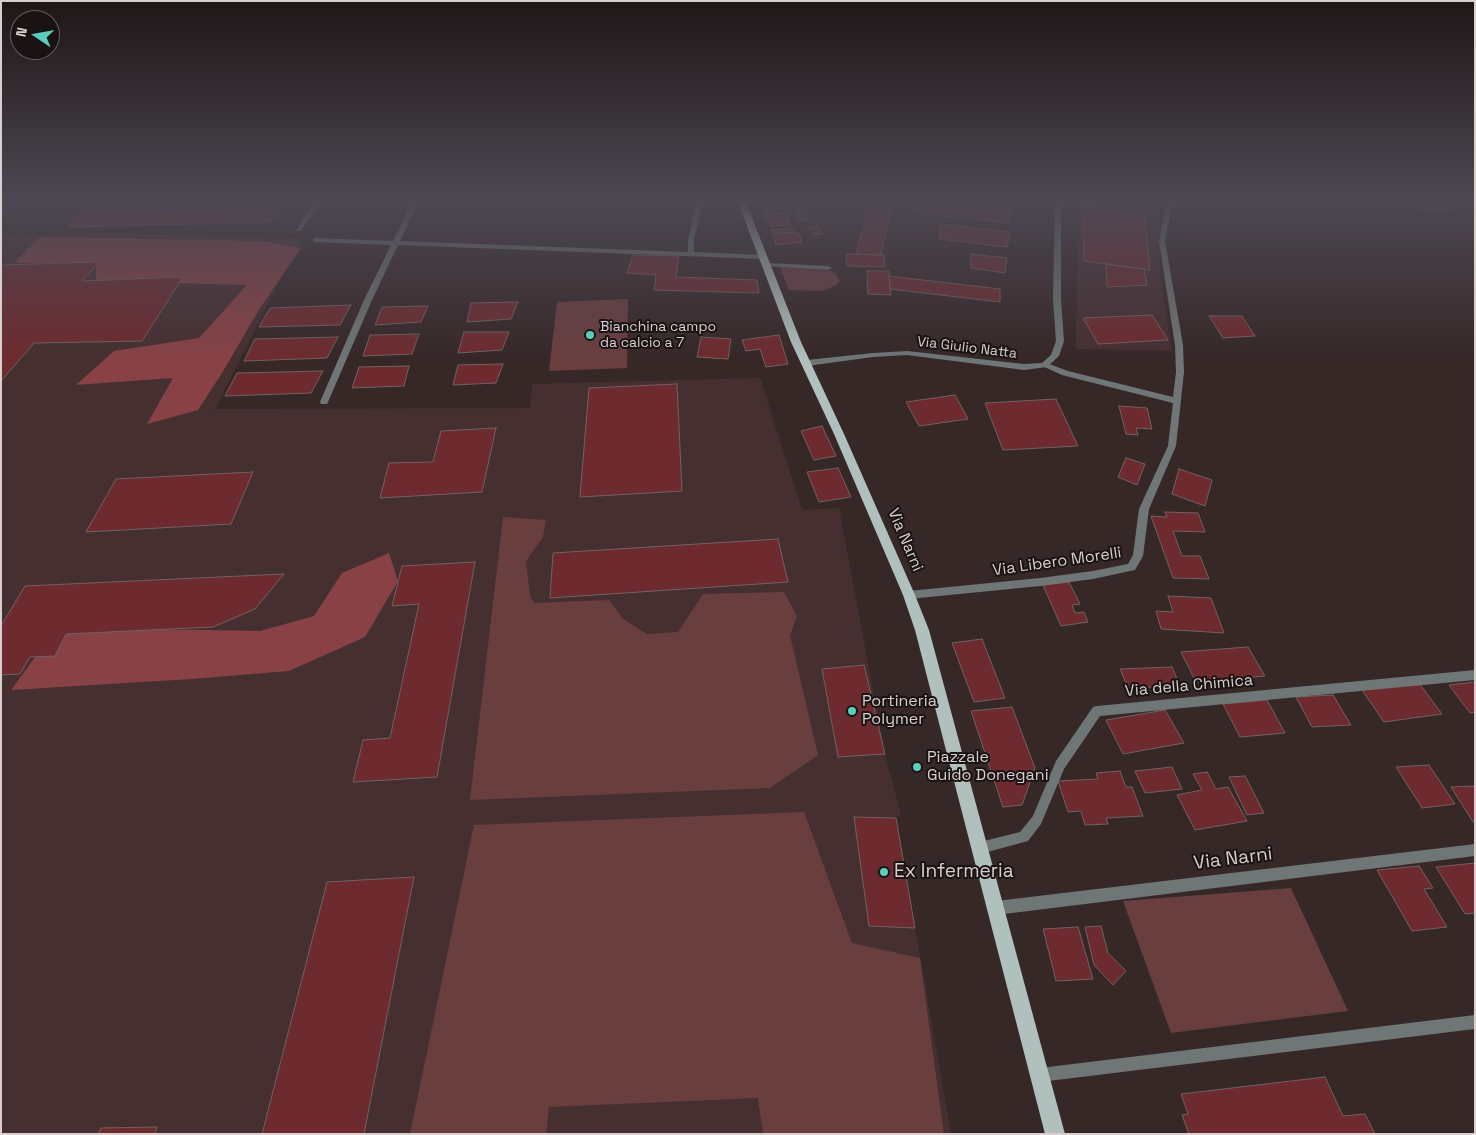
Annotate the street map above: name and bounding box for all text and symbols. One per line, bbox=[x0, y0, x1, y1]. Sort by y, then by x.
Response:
north arrow bbox=[10, 10, 60, 60]
text: N bbox=[12, 26, 31, 39]
place label: Bianchina campo da calcio a 7 bbox=[600, 319, 716, 352]
marker: Bianchina campo da calcio a 7 bbox=[584, 329, 596, 341]
street label: Via Giulio Natta bbox=[916, 334, 1018, 362]
street label: Via Narni bbox=[883, 506, 927, 574]
street label: Via Libero Morelli bbox=[991, 543, 1123, 581]
street label: Via della Chimica bbox=[1124, 671, 1254, 701]
place label: Portineria Polymer bbox=[862, 692, 937, 730]
marker: Portineria Polymer bbox=[846, 705, 858, 717]
place label: Piazzale Guido Donegani bbox=[927, 748, 1049, 786]
marker: Piazzale Guido Donegani bbox=[911, 761, 923, 773]
street label: Via Narni bbox=[1192, 843, 1274, 875]
place label: Ex Infermeria bbox=[894, 861, 1014, 883]
marker: Ex Infermeria bbox=[878, 866, 890, 878]

